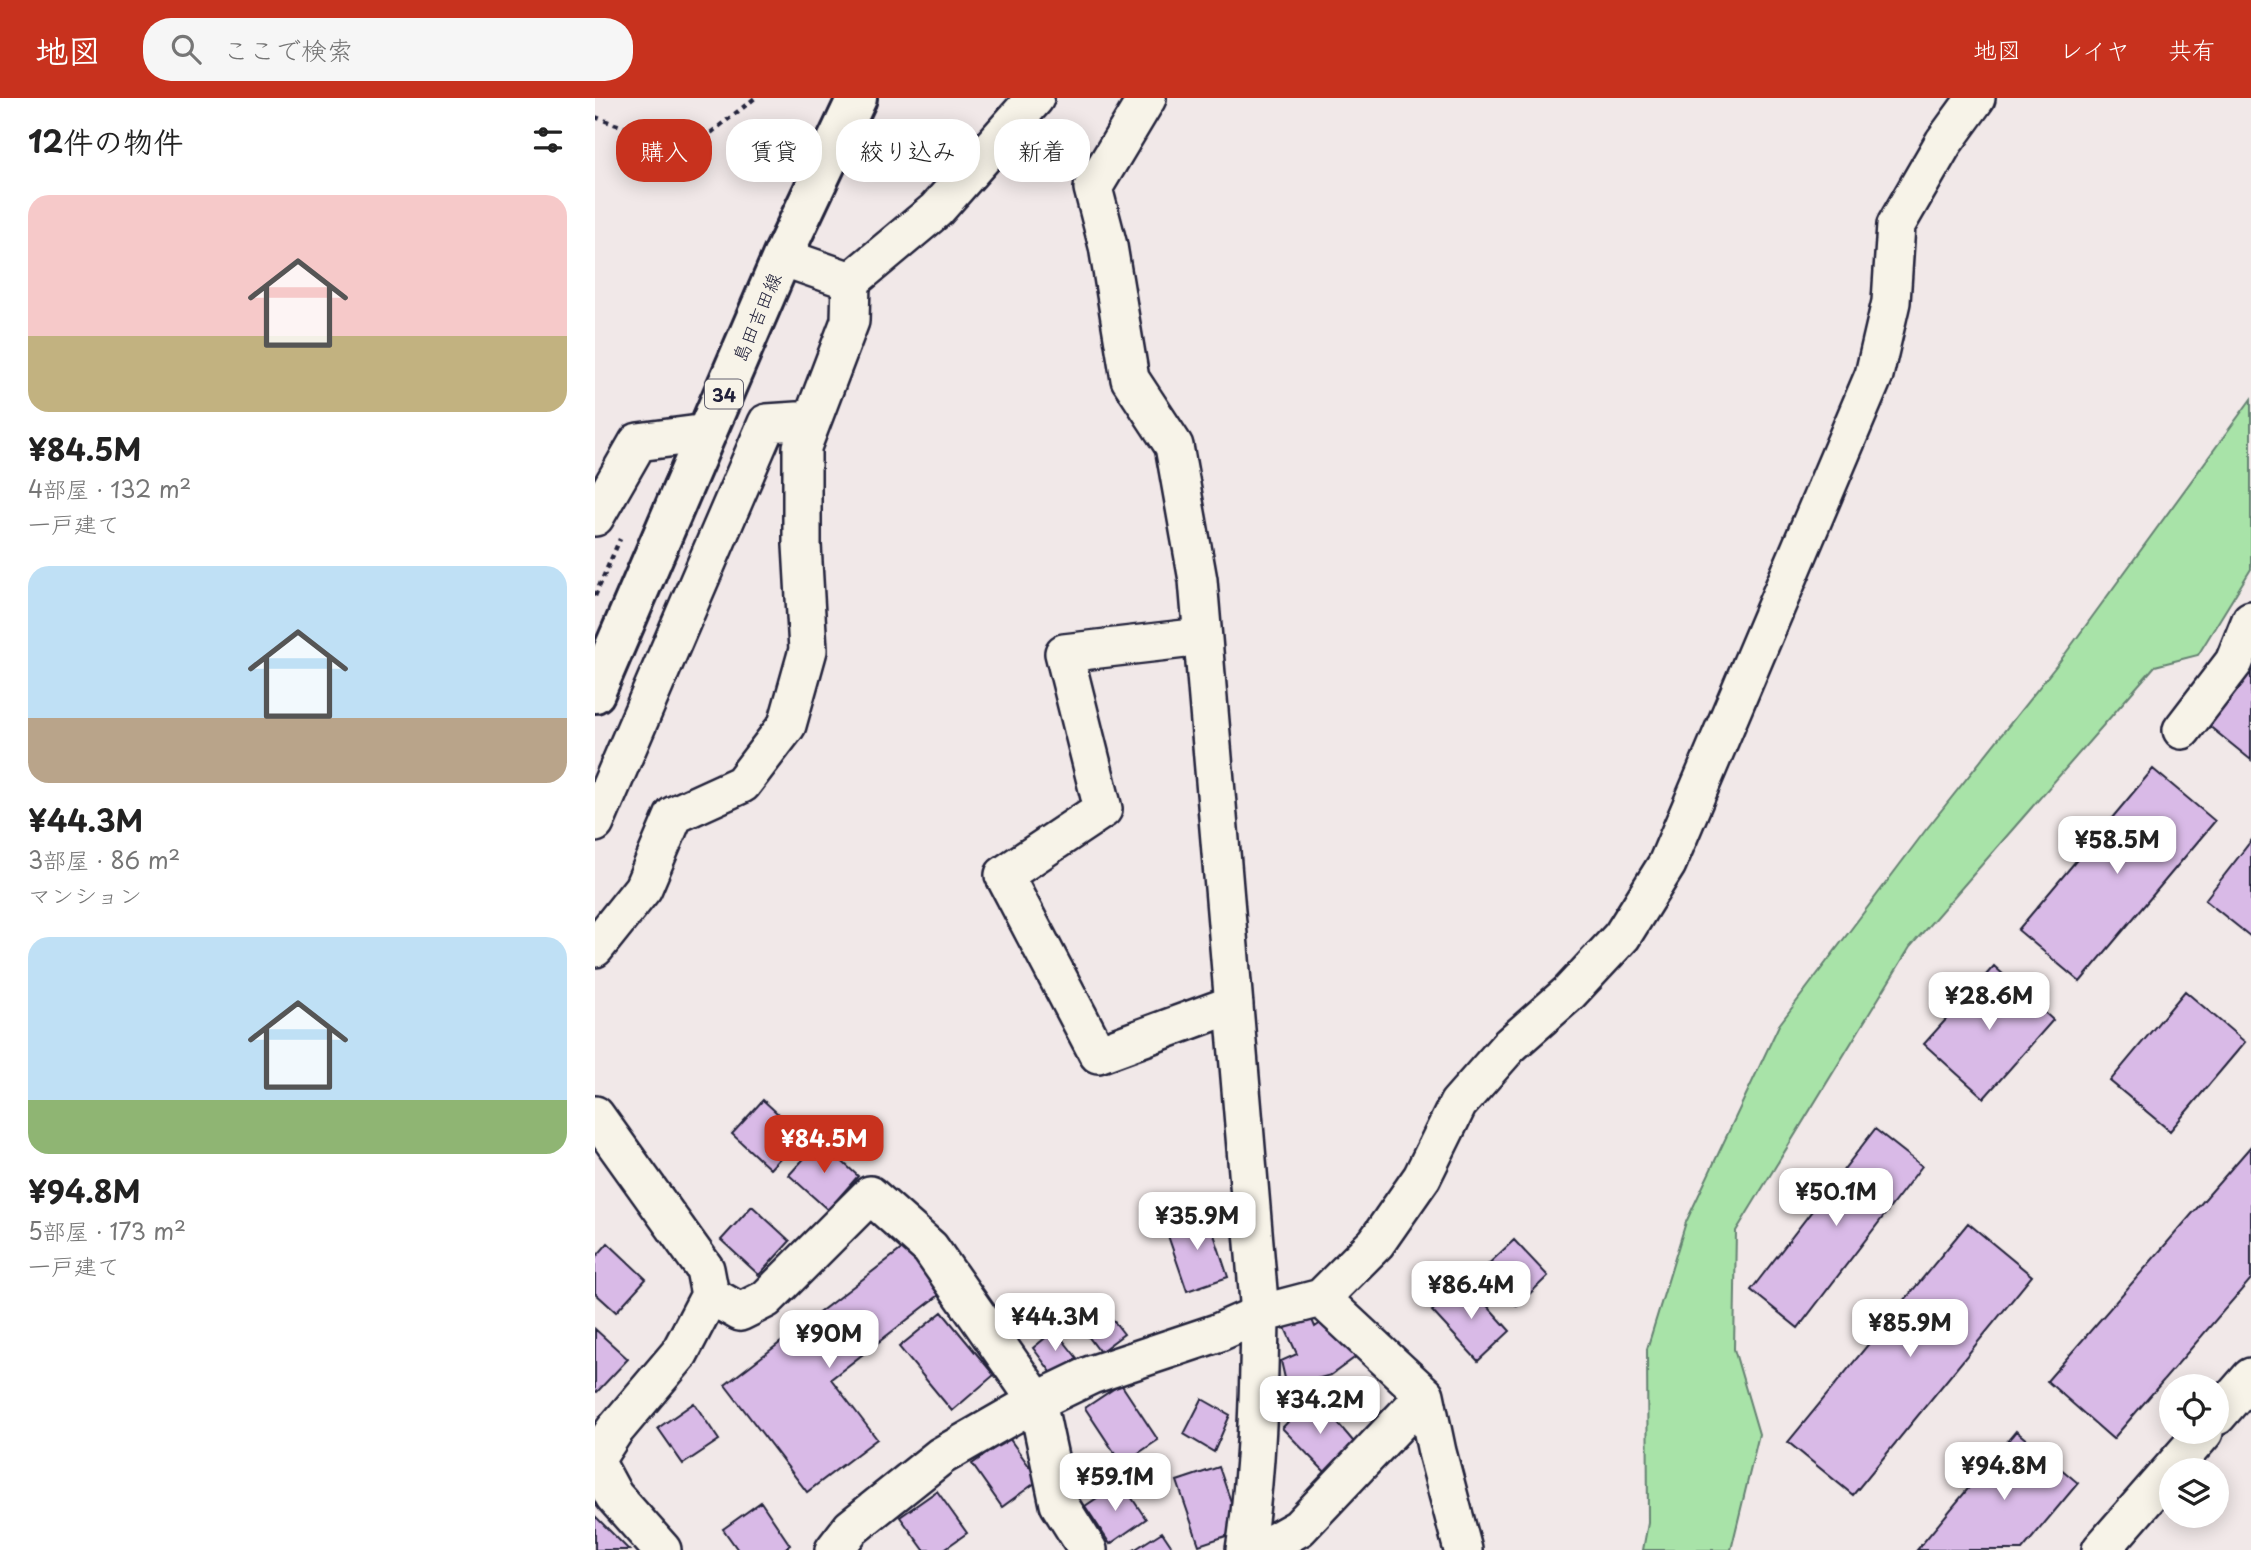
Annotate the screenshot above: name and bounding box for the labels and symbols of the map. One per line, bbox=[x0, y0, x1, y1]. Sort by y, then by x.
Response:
street label: 島田吉田線 bbox=[725, 268, 787, 366]
road number: 34 bbox=[705, 380, 743, 408]
pin: ¥58.5M bbox=[2060, 816, 2174, 876]
pin: ¥28.6M bbox=[1932, 972, 2046, 1032]
pin: ¥84.5M bbox=[767, 1116, 881, 1175]
pin: ¥50.1M bbox=[1779, 1168, 1893, 1228]
pin: ¥35.9M bbox=[1140, 1192, 1254, 1252]
pin: ¥86.4M bbox=[1414, 1262, 1528, 1321]
pin: ¥44.3M bbox=[998, 1294, 1112, 1353]
pin: ¥85.9M bbox=[1853, 1300, 1967, 1359]
pin: ¥90M bbox=[788, 1310, 870, 1370]
pin: ¥34.2M bbox=[1263, 1376, 1377, 1436]
pin: ¥94.8M bbox=[1947, 1442, 2061, 1502]
pin: ¥59.1M bbox=[1058, 1454, 1172, 1513]

